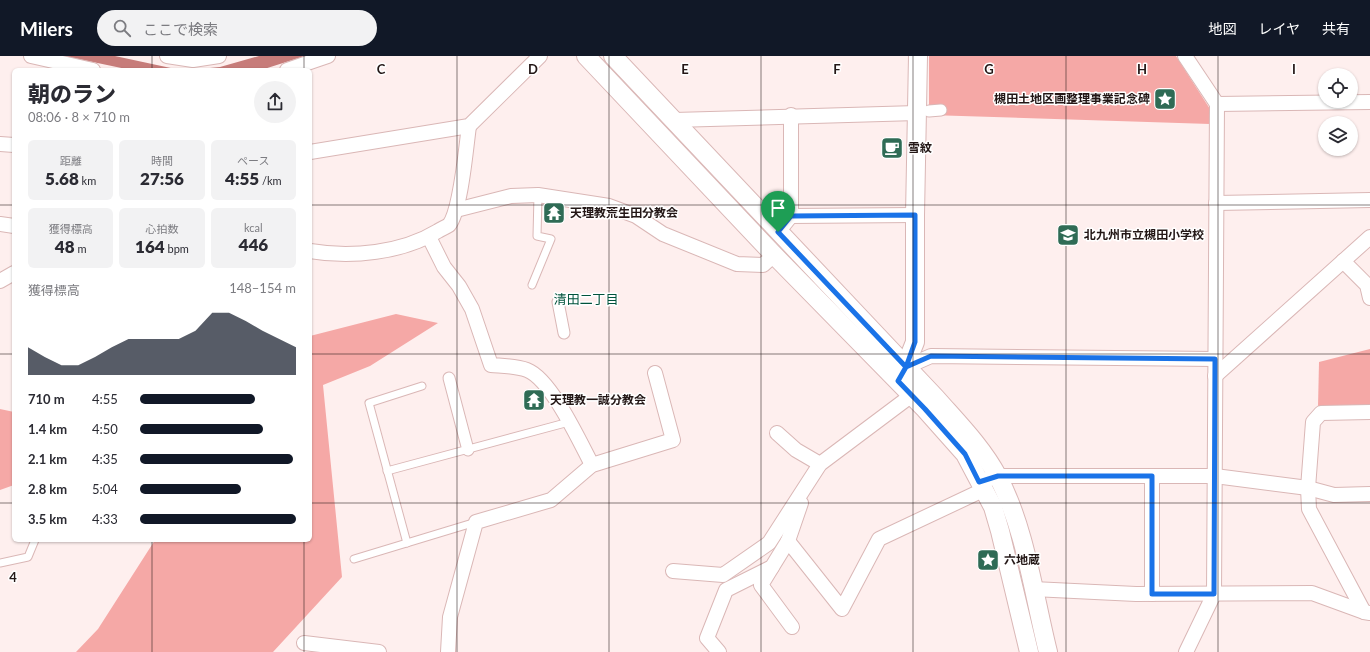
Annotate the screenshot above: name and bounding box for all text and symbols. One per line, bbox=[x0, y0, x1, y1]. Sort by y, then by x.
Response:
search box bbox=[97, 10, 377, 46]
text: Milers bbox=[20, 17, 73, 40]
icon: search bbox=[111, 17, 133, 39]
text: ここで検索 bbox=[143, 20, 218, 38]
text: 地図 bbox=[1208, 20, 1236, 37]
text: レイヤ bbox=[1258, 20, 1300, 37]
text: 共有 bbox=[1322, 20, 1350, 37]
text: C bbox=[377, 61, 386, 77]
text: D bbox=[528, 61, 538, 77]
text: E bbox=[681, 61, 689, 77]
text: F bbox=[833, 61, 841, 77]
text: G bbox=[984, 61, 994, 77]
text: H bbox=[1137, 61, 1147, 77]
text: I bbox=[1292, 61, 1296, 77]
map controls bbox=[1318, 68, 1358, 156]
button: locate bbox=[1318, 68, 1358, 108]
text: 朝のラン bbox=[28, 80, 116, 107]
button: share bbox=[254, 81, 296, 123]
place icon: 槻田土地区画整理事業記念碑 bbox=[1152, 86, 1178, 112]
place label: 槻田土地区画整理事業記念碑 bbox=[994, 91, 1150, 106]
text: 08:06 · 8 × 710 m bbox=[28, 109, 130, 125]
button: layers bbox=[1318, 116, 1358, 156]
cafe icon: 雪紋 bbox=[879, 135, 905, 161]
place label: 雪紋 bbox=[908, 140, 932, 155]
text: 距離 bbox=[60, 154, 82, 167]
text: 時間 bbox=[151, 154, 173, 167]
text: ペース bbox=[237, 154, 270, 167]
text: 5.68 bbox=[45, 168, 79, 189]
text: 27:56 bbox=[140, 168, 184, 189]
text: 4:55 bbox=[225, 168, 259, 189]
text: km bbox=[79, 174, 96, 187]
text: /km bbox=[259, 174, 282, 187]
pin bbox=[761, 191, 795, 232]
icon: arrive bbox=[767, 197, 789, 219]
temple icon: 天理教荒生田分教会 bbox=[541, 200, 567, 226]
place label: 天理教荒生田分教会 bbox=[570, 205, 678, 220]
text: kcal bbox=[244, 221, 263, 234]
text: 獲得標高 bbox=[49, 222, 93, 235]
text: 心拍数 bbox=[145, 222, 178, 235]
school or university icon: 北九州市立槻田小学校 bbox=[1055, 222, 1081, 248]
place label: 北九州市立槻田小学校 bbox=[1084, 227, 1204, 242]
text: 446 bbox=[239, 234, 268, 255]
text: 48 bbox=[55, 236, 75, 257]
text: 164 bbox=[135, 236, 165, 257]
text: m bbox=[75, 242, 86, 255]
text: bpm bbox=[165, 242, 189, 255]
text: 148–154 m bbox=[229, 280, 296, 296]
text: 獲得標高 bbox=[28, 282, 80, 298]
district label: 清田二丁目 bbox=[553, 291, 619, 307]
temple icon: 天理教一誠分教会 bbox=[521, 387, 547, 413]
text: 710 m bbox=[28, 391, 65, 407]
text: 4:55 bbox=[92, 391, 118, 407]
place label: 天理教一誠分教会 bbox=[550, 392, 646, 407]
text: 1.4 km bbox=[28, 421, 67, 437]
text: 4:50 bbox=[92, 421, 118, 437]
text: 2.1 km bbox=[28, 451, 67, 467]
text: 4:35 bbox=[92, 451, 118, 467]
text: 2.8 km bbox=[28, 481, 67, 497]
text: 5:04 bbox=[92, 481, 118, 497]
text: 3.5 km bbox=[28, 511, 67, 527]
text: 4:33 bbox=[92, 511, 118, 527]
place icon: 六地蔵 bbox=[975, 547, 1001, 573]
place label: 六地蔵 bbox=[1004, 552, 1040, 567]
text: 4 bbox=[9, 569, 17, 585]

